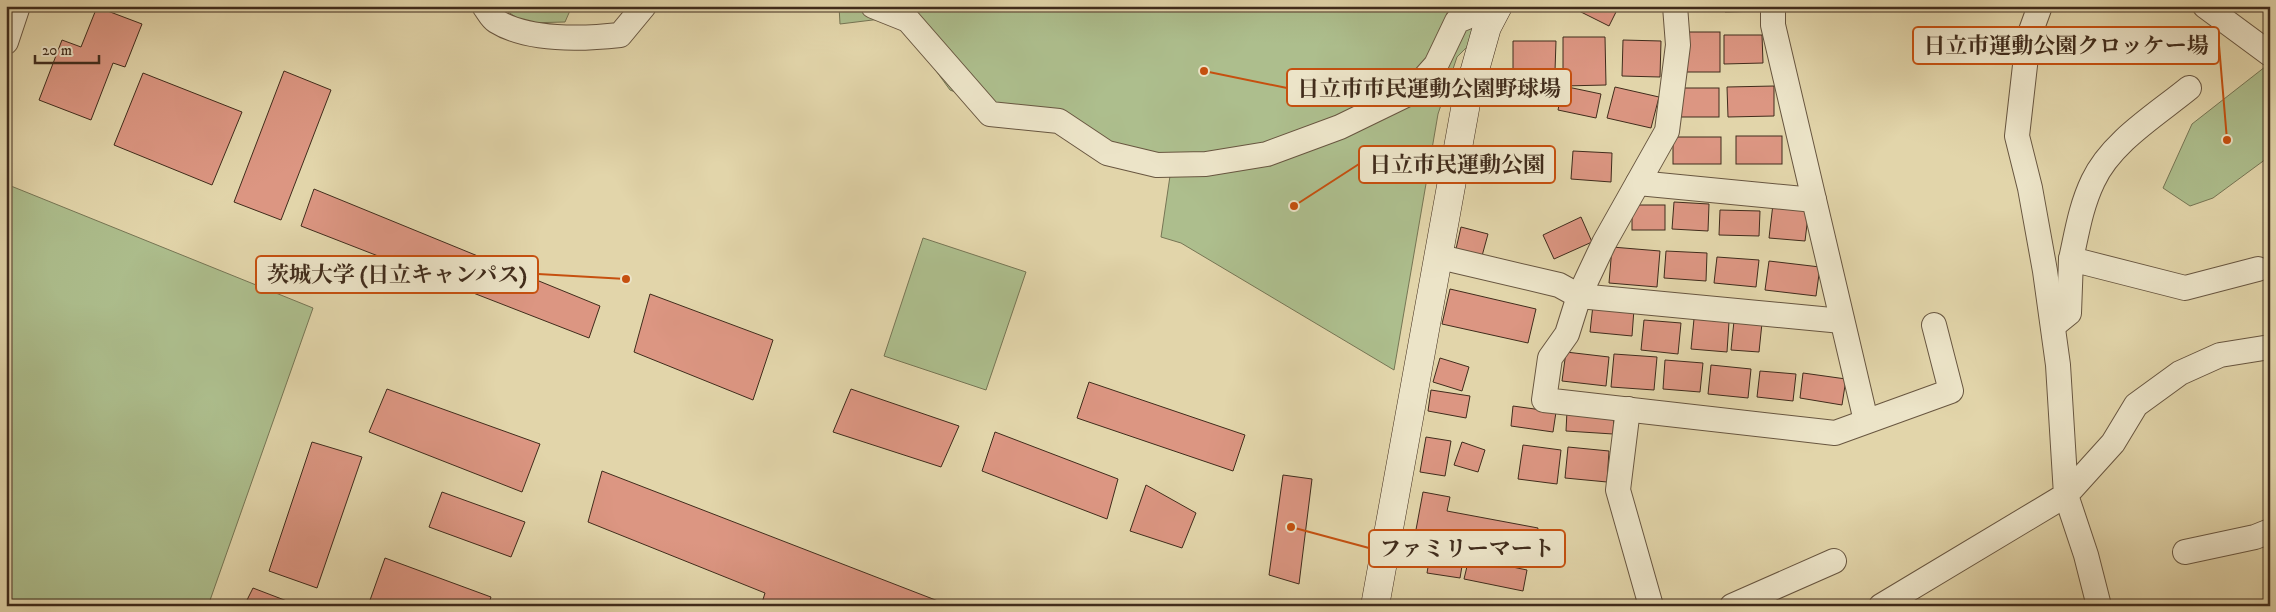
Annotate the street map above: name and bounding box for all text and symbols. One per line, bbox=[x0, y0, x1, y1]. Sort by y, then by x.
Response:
callout: 日立市運動公園クロッケー場 bbox=[1913, 27, 2219, 64]
scale bar bbox=[35, 32, 99, 64]
text: 日立市運動公園クロッケー場 bbox=[1923, 33, 2209, 60]
text: 20 m bbox=[42, 41, 72, 60]
callout: 日立市市民運動公園野球場 bbox=[1287, 69, 1571, 106]
text: 日立市市民運動公園野球場 bbox=[1297, 76, 1561, 103]
callout: 日立市民運動公園 bbox=[1359, 146, 1555, 183]
text: 日立市民運動公園 bbox=[1369, 152, 1545, 179]
callout: 茨城大学 (日立キャンパス) bbox=[256, 256, 538, 293]
text: 茨城大学 (日立キャンパス) bbox=[267, 262, 527, 289]
callout: ファミリーマート bbox=[1369, 530, 1565, 567]
text: ファミリーマート bbox=[1379, 536, 1555, 563]

